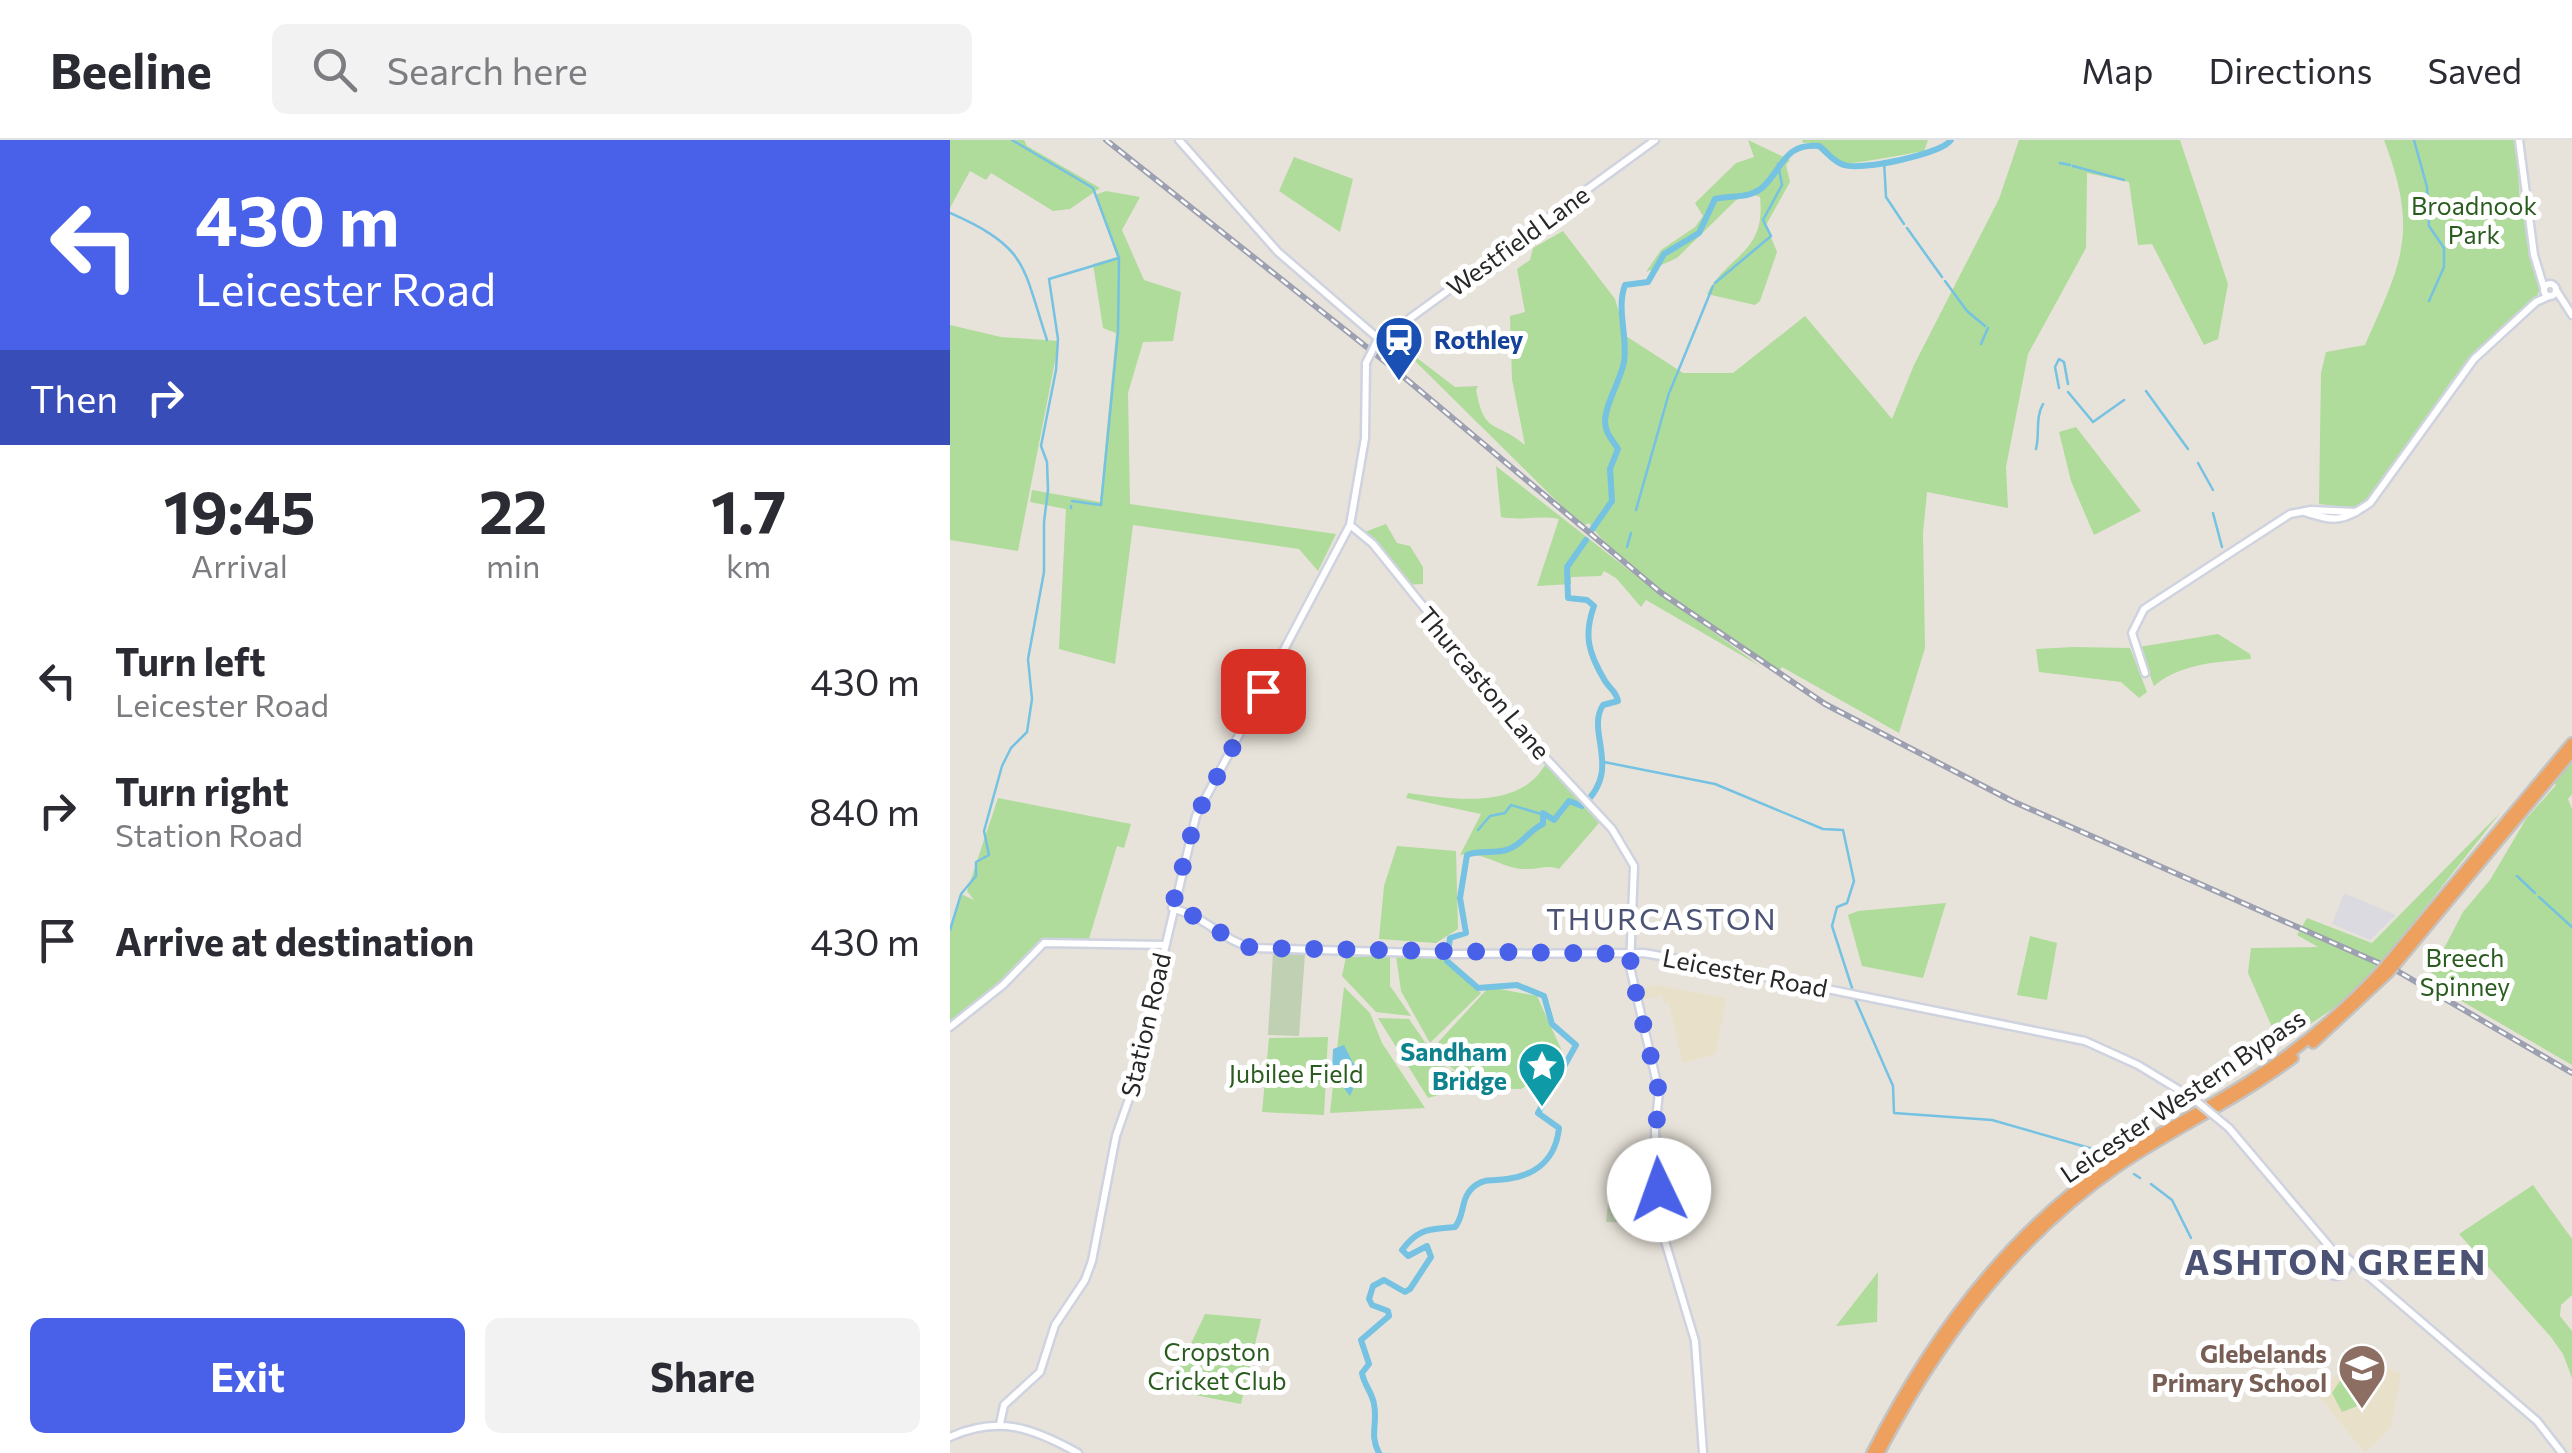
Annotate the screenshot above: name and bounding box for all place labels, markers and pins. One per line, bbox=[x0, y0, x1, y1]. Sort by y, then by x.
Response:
station icon: Rothley bbox=[1373, 314, 1425, 382]
place label: Rothley bbox=[1434, 324, 1524, 354]
pin bbox=[1221, 649, 1306, 734]
place label: Sandham Bridge bbox=[1400, 1036, 1507, 1095]
place icon: Sandham Bridge bbox=[1516, 1040, 1568, 1108]
place label: Glebelands Primary School bbox=[2151, 1338, 2327, 1397]
school or university icon: Glebelands Primary School bbox=[2336, 1342, 2388, 1410]

